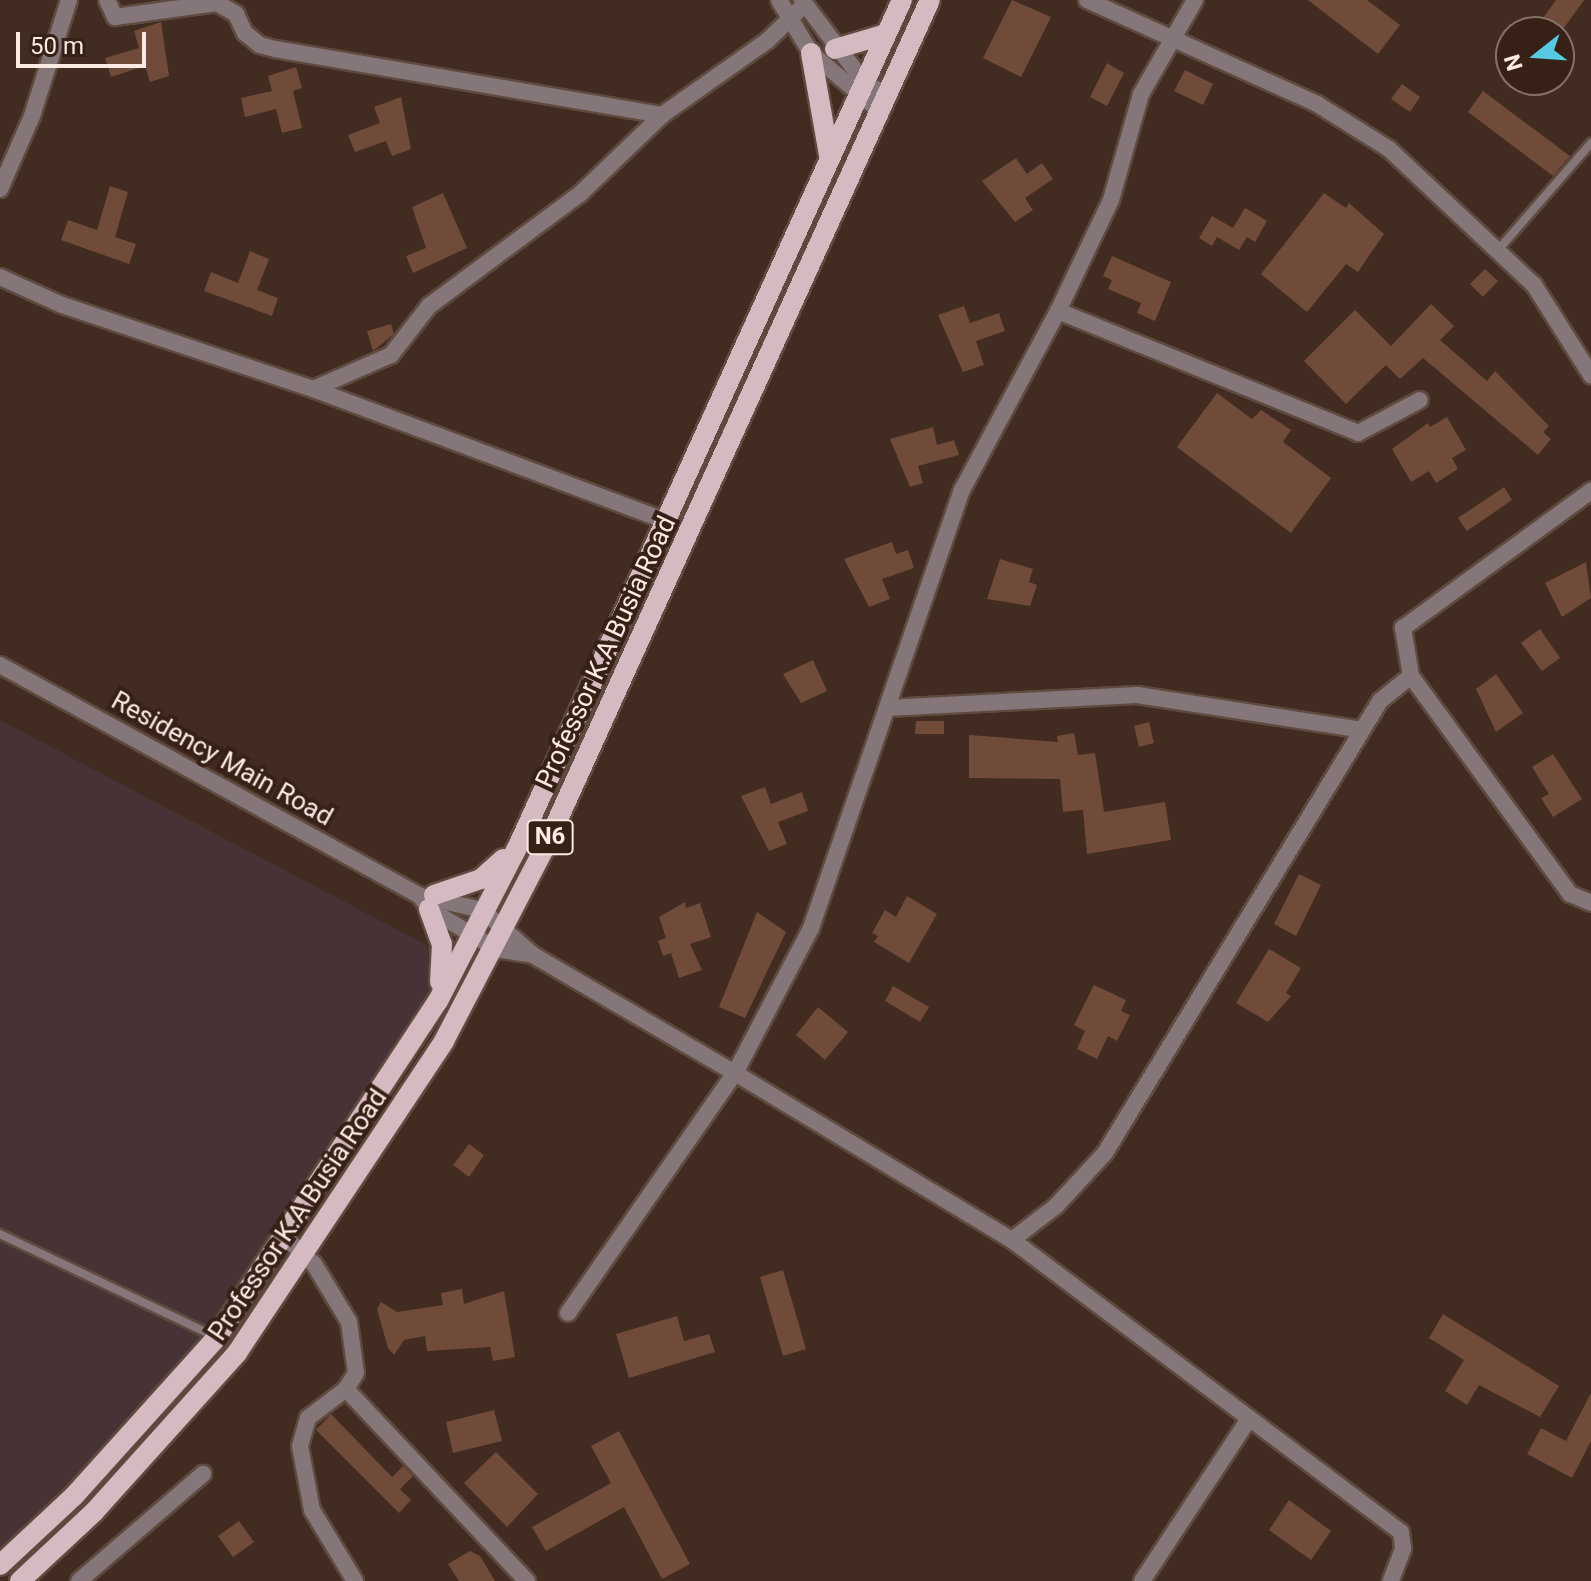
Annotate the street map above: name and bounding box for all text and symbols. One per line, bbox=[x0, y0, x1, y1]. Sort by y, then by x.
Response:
scale bar bbox=[20, 16, 150, 66]
north arrow bbox=[1495, 16, 1575, 96]
text: 50 m bbox=[30, 32, 84, 60]
text: N bbox=[1499, 51, 1528, 74]
street label: Professor K.A Busia Road bbox=[529, 511, 683, 793]
street label: Residency Main Road bbox=[106, 685, 338, 833]
road number: N6 bbox=[526, 817, 574, 857]
street label: Professor K.A Busia Road bbox=[202, 1083, 394, 1347]

